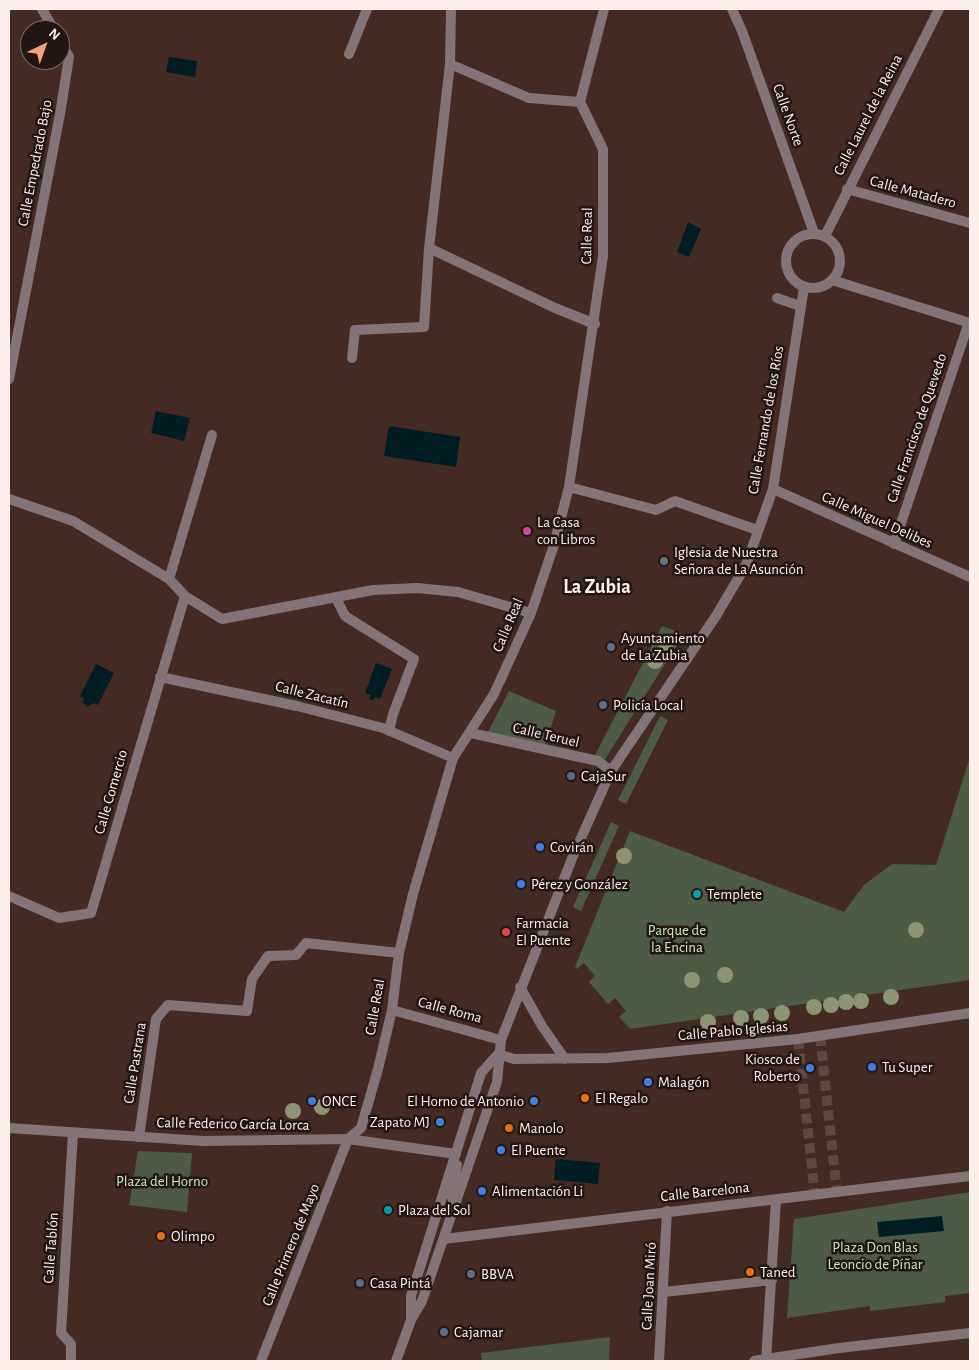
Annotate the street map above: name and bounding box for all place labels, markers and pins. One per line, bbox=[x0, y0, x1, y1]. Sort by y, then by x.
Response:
place label: La Casa con Libros bbox=[537, 513, 595, 548]
marker: La Casa con Libros bbox=[521, 525, 533, 537]
place label: Iglesia de Nuestra Señora de La Asunción bbox=[674, 543, 803, 578]
marker: Iglesia de Nuestra Señora de La Asunción bbox=[658, 555, 670, 567]
place label: Ayuntamiento de La Zubia bbox=[621, 629, 705, 664]
marker: Ayuntamiento de La Zubia bbox=[605, 641, 617, 653]
place label: Policía Local bbox=[613, 696, 683, 714]
marker: Policía Local bbox=[597, 699, 609, 711]
place label: CajaSur bbox=[581, 767, 626, 785]
marker: CajaSur bbox=[565, 770, 577, 782]
place label: Covirán bbox=[550, 838, 594, 856]
marker: Covirán bbox=[534, 841, 546, 853]
place label: Pérez y González bbox=[531, 875, 628, 893]
marker: Pérez y González bbox=[515, 878, 527, 890]
place label: Templete bbox=[707, 885, 762, 903]
marker: Templete bbox=[691, 888, 703, 900]
place label: Farmacia El Puente bbox=[516, 914, 571, 949]
marker: Farmacia El Puente bbox=[500, 926, 512, 938]
place label: Kiosco de Roberto bbox=[745, 1050, 800, 1085]
place label: Tu Super bbox=[882, 1058, 932, 1076]
marker: Tu Super bbox=[866, 1061, 878, 1073]
marker: Kiosco de Roberto bbox=[804, 1062, 816, 1074]
place label: Malagón bbox=[658, 1073, 710, 1091]
marker: Malagón bbox=[642, 1076, 654, 1088]
place label: El Regalo bbox=[595, 1089, 648, 1107]
place label: ONCE bbox=[322, 1092, 357, 1110]
place label: El Horno de Antonio bbox=[407, 1092, 524, 1110]
marker: El Regalo bbox=[579, 1092, 591, 1104]
marker: ONCE bbox=[306, 1095, 318, 1107]
marker: El Horno de Antonio bbox=[528, 1095, 540, 1107]
place label: Zapato MJ bbox=[370, 1113, 430, 1131]
marker: Zapato MJ bbox=[434, 1116, 446, 1128]
place label: Manolo bbox=[519, 1119, 564, 1137]
marker: Manolo bbox=[503, 1122, 515, 1134]
place label: El Puente bbox=[511, 1141, 566, 1159]
marker: El Puente bbox=[495, 1144, 507, 1156]
place label: Alimentación Li bbox=[492, 1182, 583, 1200]
marker: Alimentación Li bbox=[476, 1185, 488, 1197]
place label: Plaza del Sol bbox=[398, 1201, 471, 1219]
marker: Plaza del Sol bbox=[382, 1204, 394, 1216]
place label: Olimpo bbox=[171, 1227, 215, 1245]
marker: Olimpo bbox=[155, 1230, 167, 1242]
place label: Taned bbox=[760, 1263, 796, 1281]
place label: BBVA bbox=[481, 1265, 514, 1283]
marker: Taned bbox=[744, 1266, 756, 1278]
marker: BBVA bbox=[465, 1268, 477, 1280]
place label: Casa Pintá bbox=[370, 1274, 431, 1292]
marker: Casa Pintá bbox=[354, 1277, 366, 1289]
place label: Cajamar bbox=[454, 1323, 503, 1341]
marker: Cajamar bbox=[438, 1326, 450, 1338]

